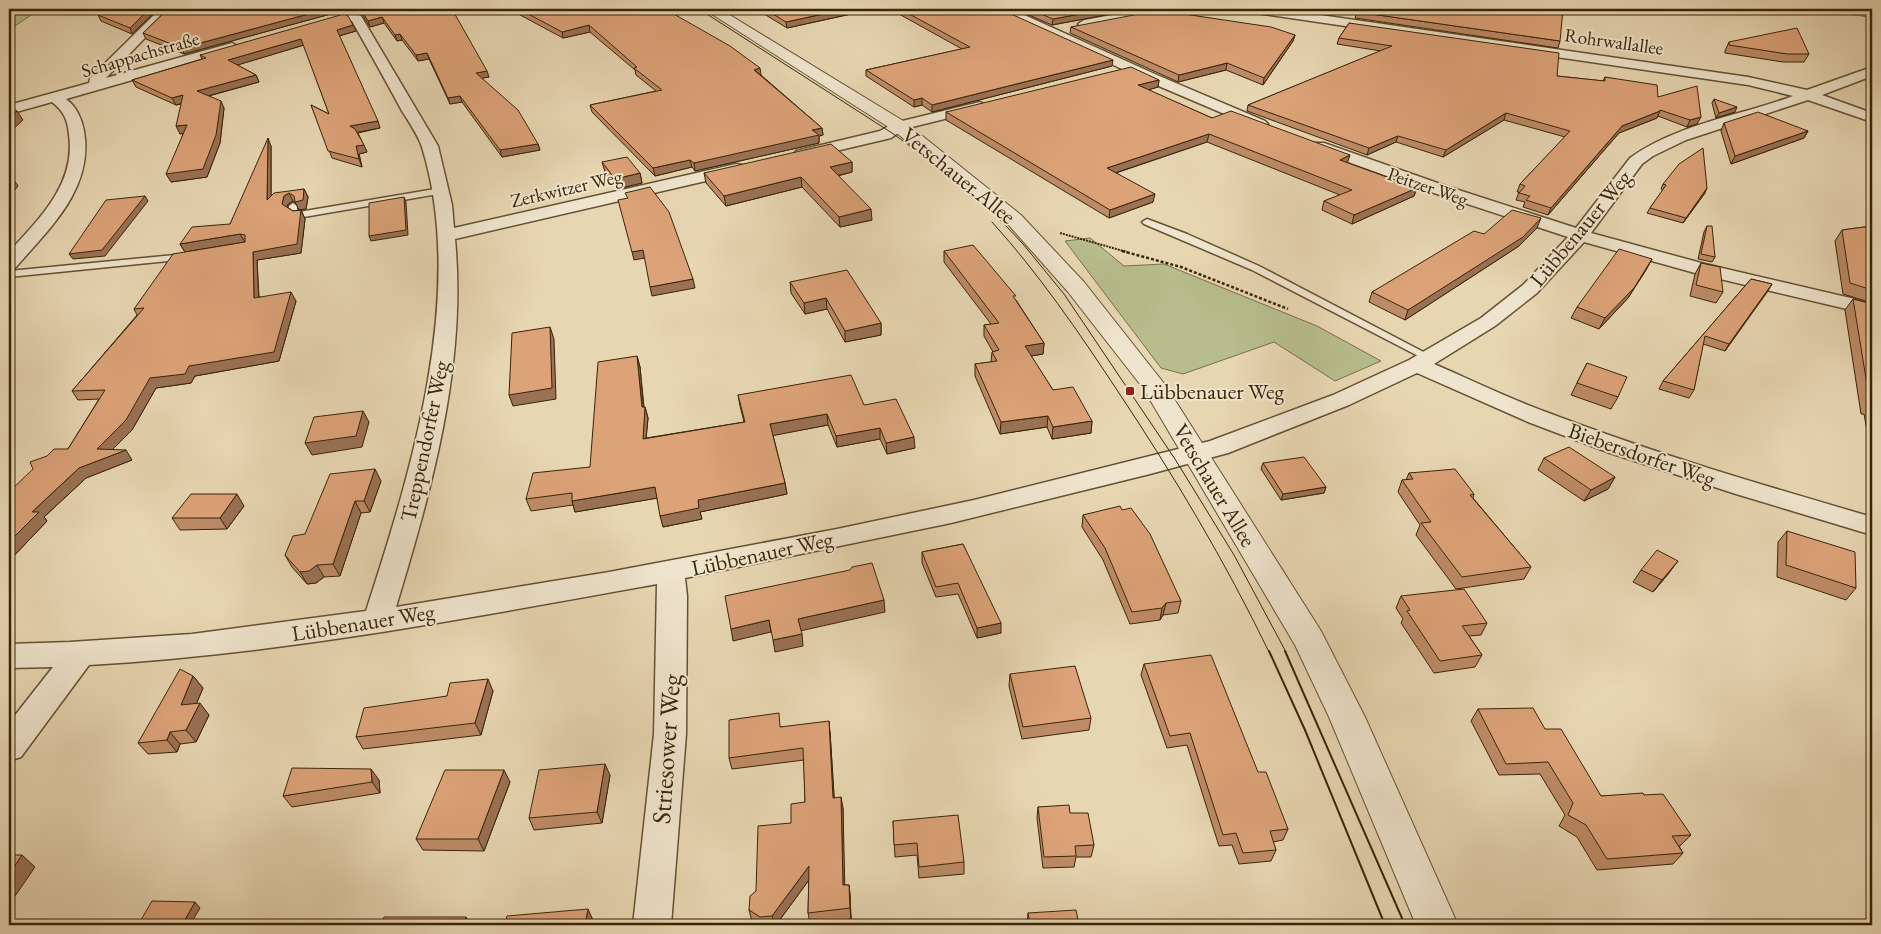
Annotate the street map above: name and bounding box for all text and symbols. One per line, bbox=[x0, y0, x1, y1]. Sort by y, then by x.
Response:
street label: Rohrwallallee bbox=[1563, 22, 1665, 61]
street label: Schappachstraße bbox=[78, 26, 202, 83]
street label: Vetschauer Allee bbox=[896, 120, 1022, 231]
street label: Peitzer Weg bbox=[1384, 161, 1472, 212]
street label: Zerkwitzer Weg bbox=[508, 163, 625, 213]
street label: Lübbenauer Weg bbox=[1523, 163, 1638, 293]
street label: Treppendorfer Weg bbox=[393, 358, 456, 524]
place label: Lübbenauer Weg bbox=[1140, 377, 1285, 406]
marker: Lübbenauer Weg bbox=[1124, 385, 1136, 397]
street label: Biebersdorfer Weg bbox=[1565, 416, 1720, 493]
street label: Vetschauer Allee bbox=[1166, 418, 1263, 553]
street label: Lübbenauer Weg bbox=[689, 524, 836, 583]
street label: Lübbenauer Weg bbox=[290, 597, 437, 648]
street label: Striesower Weg bbox=[644, 672, 688, 825]

